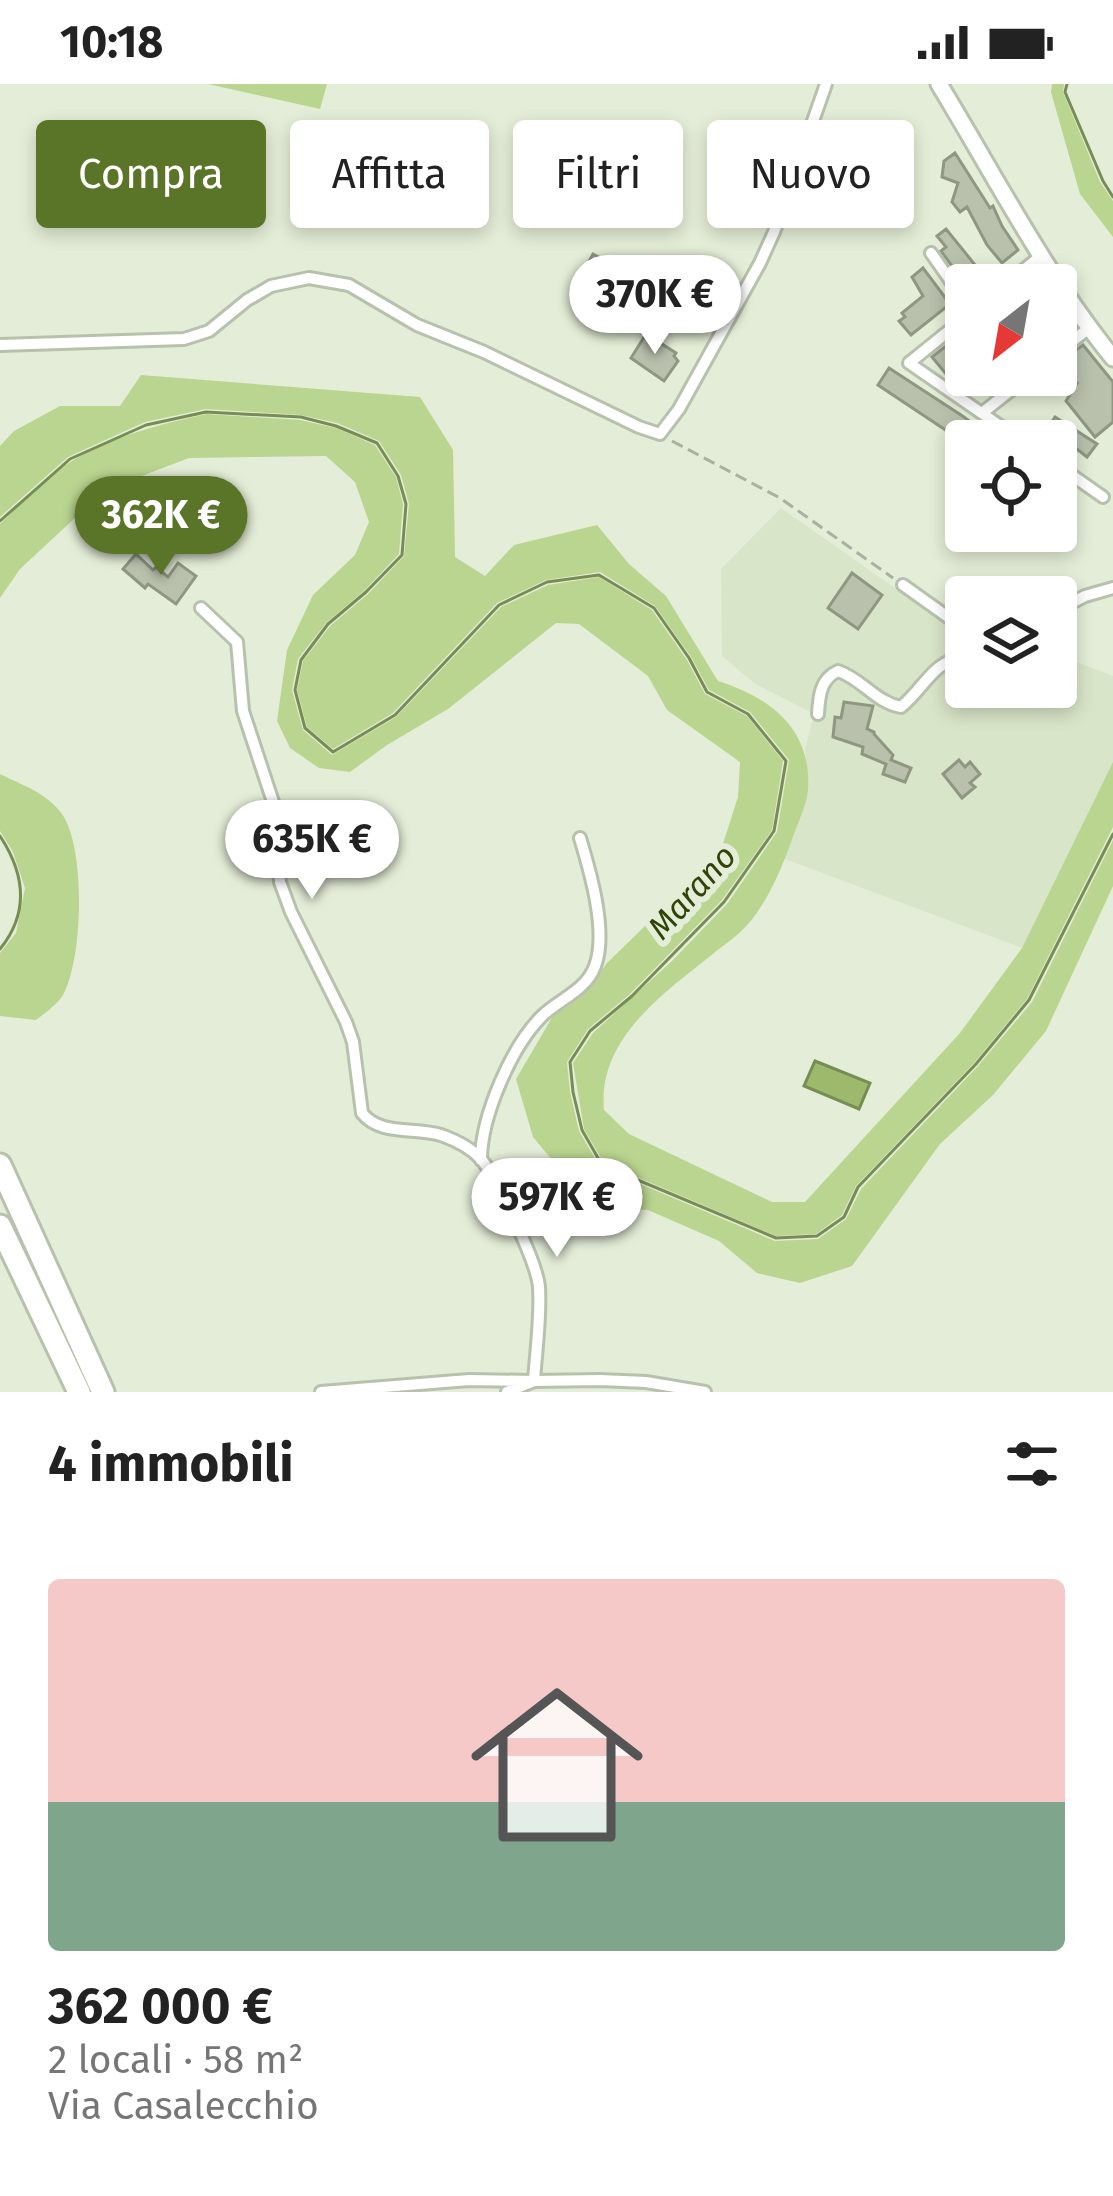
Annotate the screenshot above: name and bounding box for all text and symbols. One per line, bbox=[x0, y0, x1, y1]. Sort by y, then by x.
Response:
text: 10:18 bbox=[60, 15, 164, 69]
chip: Compra bbox=[36, 120, 266, 228]
chip: Affitta bbox=[290, 120, 489, 228]
chip: Filtri bbox=[513, 120, 683, 228]
chip: Nuovo bbox=[707, 120, 914, 228]
pin: 370K € bbox=[557, 255, 753, 357]
north arrow bbox=[945, 264, 1077, 396]
map controls bbox=[945, 264, 1077, 708]
text: 370K € bbox=[596, 271, 714, 317]
button: locate bbox=[945, 420, 1077, 552]
pin: 362K € bbox=[63, 476, 259, 578]
text: 362K € bbox=[102, 492, 220, 538]
button: layers bbox=[945, 576, 1077, 708]
pin: 635K € bbox=[214, 800, 410, 902]
text: 635K € bbox=[252, 816, 372, 862]
water label: Marano bbox=[639, 837, 745, 947]
pin: 597K € bbox=[459, 1158, 655, 1260]
text: 597K € bbox=[499, 1174, 615, 1220]
icon: filters bbox=[999, 1431, 1065, 1497]
text: 4 immobili bbox=[48, 1433, 294, 1495]
icon: home bbox=[449, 1657, 665, 1873]
text: 362 000 € bbox=[48, 1975, 273, 2037]
text: 2 locali · 58 m² bbox=[48, 2037, 303, 2083]
text: Via Casalecchio bbox=[48, 2083, 319, 2129]

